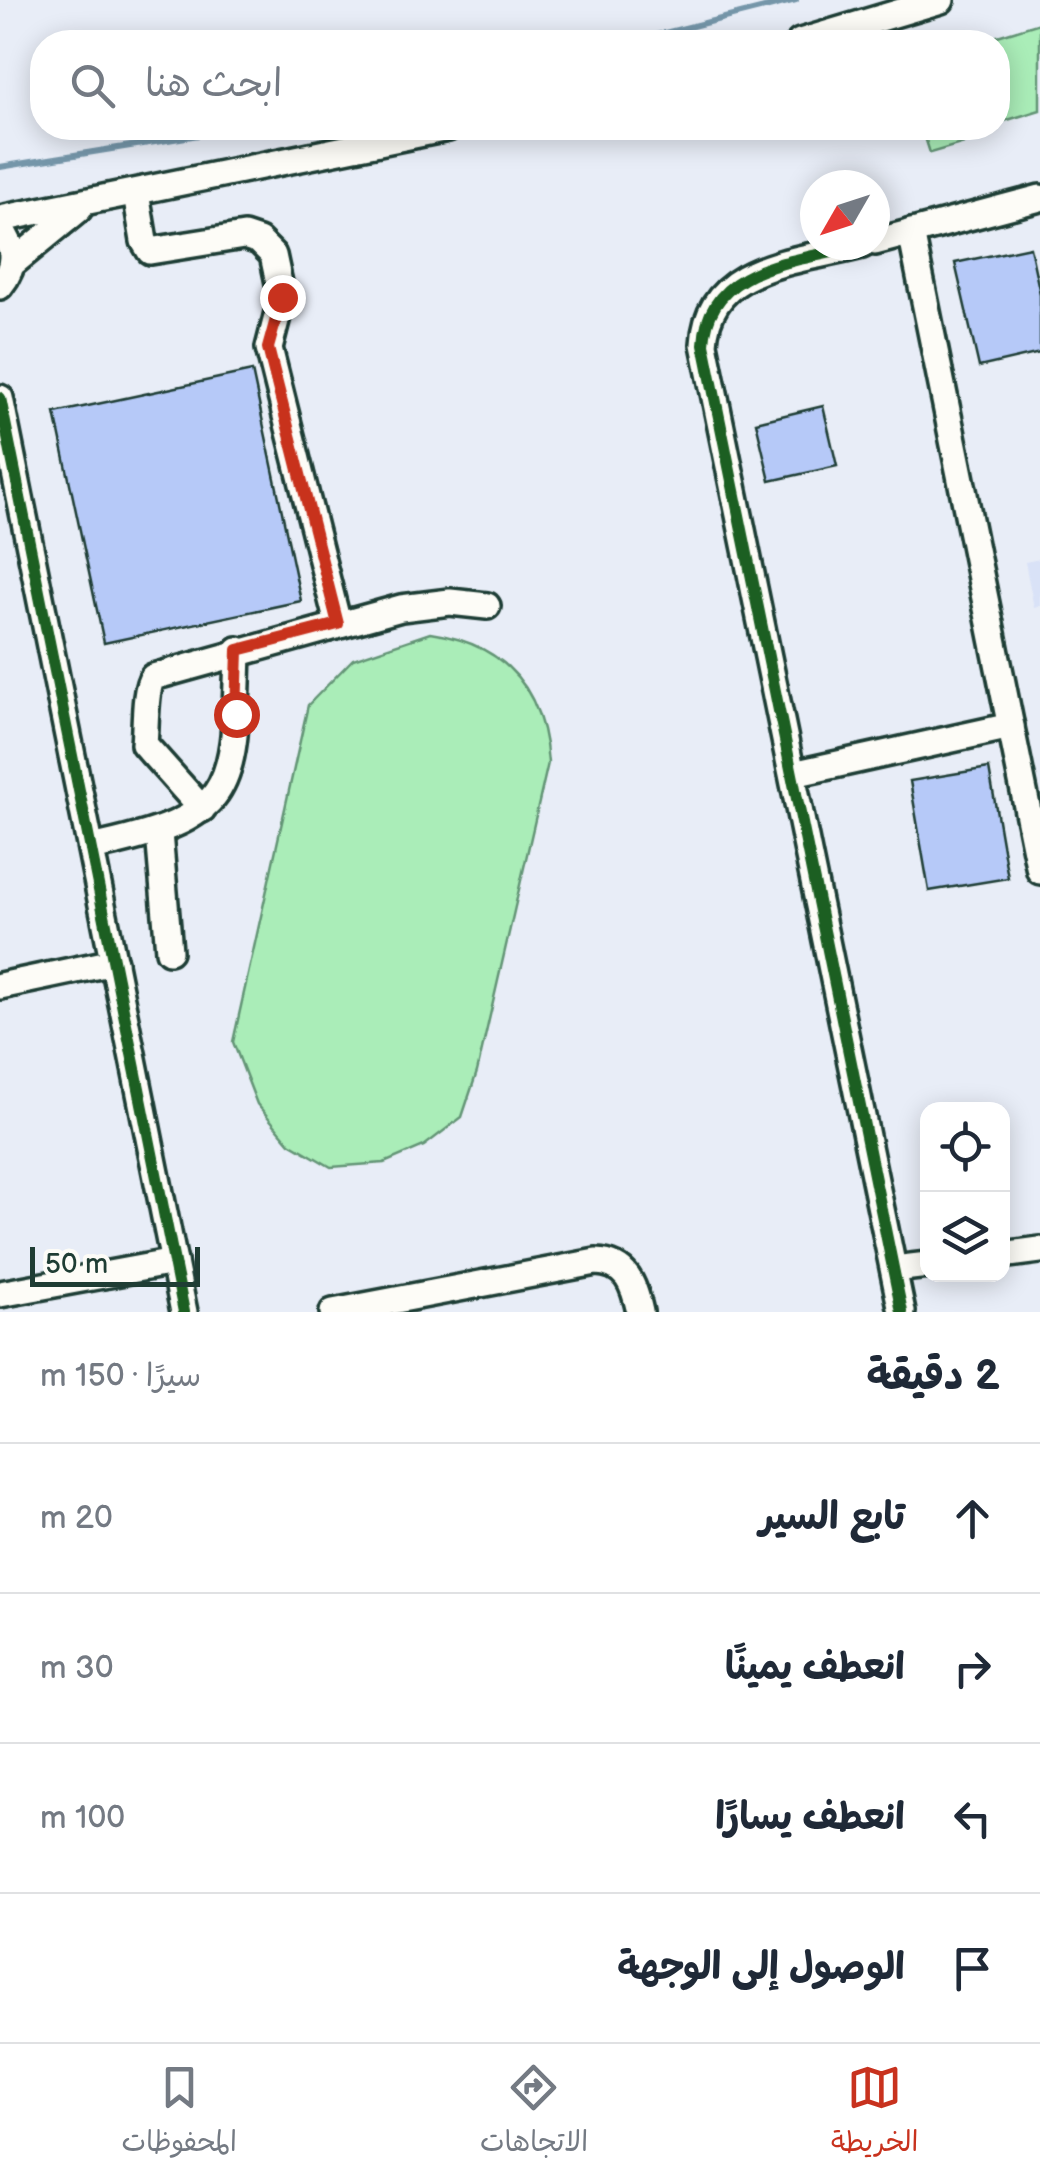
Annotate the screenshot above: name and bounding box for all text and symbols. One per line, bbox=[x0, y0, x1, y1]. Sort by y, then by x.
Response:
search box bbox=[30, 30, 1010, 140]
icon: search bbox=[65, 58, 120, 113]
text: ابحث هنا bbox=[145, 62, 282, 107]
north arrow bbox=[800, 170, 890, 260]
route end bbox=[260, 275, 306, 321]
route start bbox=[214, 692, 260, 738]
map controls bbox=[920, 1102, 1010, 1282]
button: locate bbox=[920, 1102, 1010, 1192]
button: layers bbox=[920, 1192, 1010, 1282]
scale bar bbox=[30, 1242, 200, 1286]
text: 50 m bbox=[45, 1248, 108, 1281]
text: 2 دقيقة bbox=[867, 1351, 1000, 1402]
text: سيرًا · 150 m bbox=[40, 1357, 201, 1396]
icon: ahead bbox=[945, 1491, 1000, 1546]
text: تابع السير bbox=[759, 1495, 905, 1540]
text: 20 m bbox=[40, 1499, 113, 1538]
icon: right bbox=[945, 1641, 1000, 1696]
text: انعطف يمينًا bbox=[725, 1645, 905, 1690]
text: 30 m bbox=[40, 1649, 114, 1688]
icon: left bbox=[945, 1791, 1000, 1846]
text: انعطف يسارًا bbox=[715, 1795, 905, 1840]
text: 100 m bbox=[40, 1799, 125, 1838]
icon: arrive bbox=[945, 1941, 1000, 1996]
text: الوصول إلى الوجهة bbox=[617, 1945, 905, 1990]
tab: المحفوظات bbox=[122, 2060, 237, 2166]
tab: الاتجاهات bbox=[480, 2060, 588, 2166]
tab: الخريطة bbox=[831, 2060, 918, 2166]

